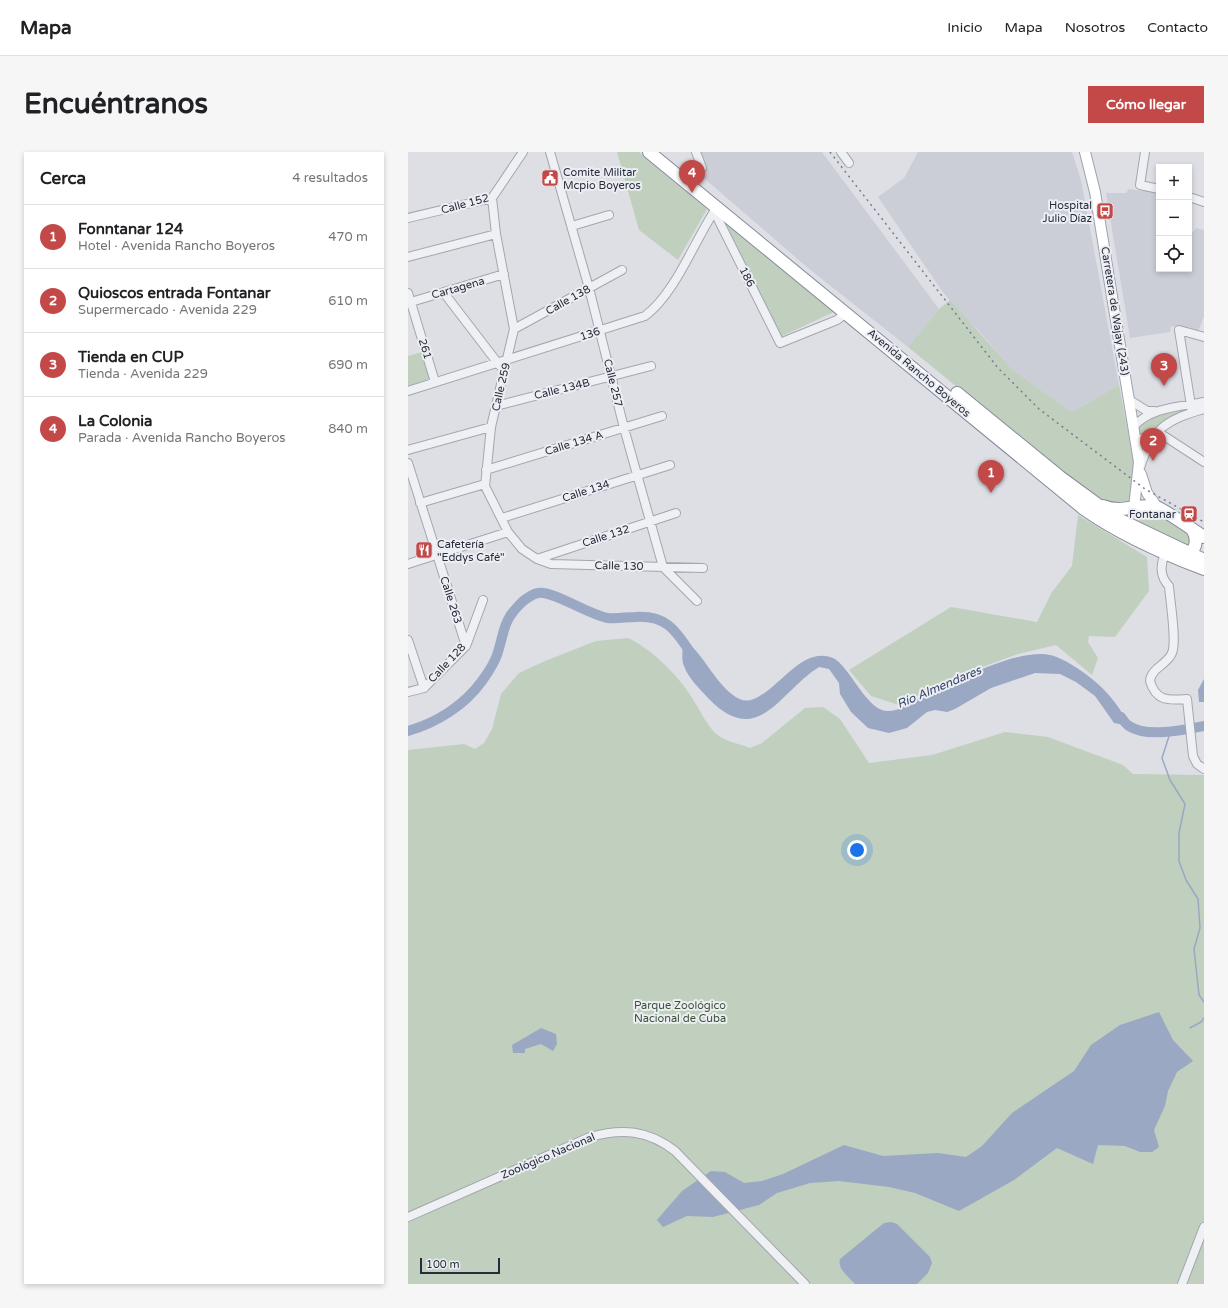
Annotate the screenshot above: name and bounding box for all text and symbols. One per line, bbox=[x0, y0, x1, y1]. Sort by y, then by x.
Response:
text: Mapa bbox=[20, 17, 72, 39]
text: Inicio bbox=[947, 19, 983, 36]
text: Mapa bbox=[1005, 19, 1043, 36]
text: Nosotros bbox=[1065, 19, 1125, 36]
text: Contacto bbox=[1147, 19, 1208, 36]
button: Cómo llegar bbox=[1088, 86, 1204, 123]
text: Encuéntranos bbox=[24, 87, 208, 121]
pin: 4 bbox=[679, 160, 705, 193]
map controls bbox=[1156, 164, 1192, 272]
button: + bbox=[1156, 164, 1192, 200]
place label: Comite Militar Mcpio Boyeros bbox=[563, 166, 641, 192]
text: Cerca bbox=[40, 168, 86, 189]
public building icon: Comite Militar Mcpio Boyeros bbox=[540, 168, 560, 188]
text: 4 resultados bbox=[292, 170, 368, 186]
street label: Calle 152 bbox=[440, 191, 490, 217]
place label: Hospital Julio Díaz bbox=[1043, 199, 1093, 225]
button: − bbox=[1156, 200, 1192, 236]
bus stop icon: Hospital Julio Díaz bbox=[1095, 201, 1115, 221]
text: Fonntanar 124 bbox=[78, 220, 183, 238]
text: 1 bbox=[49, 229, 57, 245]
text: 470 m bbox=[328, 229, 368, 245]
button: locate bbox=[1156, 236, 1192, 272]
text: Hotel · Avenida Rancho Boyeros bbox=[78, 238, 275, 254]
street label: Carretera de Wajay (243) bbox=[1098, 246, 1132, 376]
street label: 186 bbox=[737, 265, 758, 289]
street label: Cartagena bbox=[430, 274, 486, 302]
street label: Calle 138 bbox=[543, 282, 593, 318]
text: Quioscos entrada Fontanar bbox=[78, 284, 271, 302]
text: 2 bbox=[49, 293, 57, 309]
text: 610 m bbox=[328, 293, 368, 309]
text: Supermercado · Avenida 229 bbox=[78, 302, 257, 318]
street label: 136 bbox=[578, 325, 602, 343]
street label: Avenida Rancho Boyeros bbox=[865, 326, 973, 420]
street label: 261 bbox=[416, 337, 434, 361]
text: Tienda en CUP bbox=[78, 348, 184, 366]
pin: 3 bbox=[1151, 353, 1177, 386]
text: 3 bbox=[49, 357, 57, 373]
text: 690 m bbox=[328, 357, 368, 373]
street label: Calle 257 bbox=[601, 358, 625, 408]
street label: Calle 259 bbox=[489, 362, 513, 412]
text: Tienda · Avenida 229 bbox=[78, 366, 208, 382]
street label: Calle 134B bbox=[533, 376, 591, 402]
text: La Colonia bbox=[78, 412, 152, 430]
text: 4 bbox=[49, 421, 57, 437]
text: 840 m bbox=[328, 421, 368, 437]
street label: Calle 134 A bbox=[543, 428, 605, 458]
pin: 2 bbox=[1140, 428, 1166, 461]
text: Parada · Avenida Rancho Boyeros bbox=[78, 430, 286, 446]
pin: 1 bbox=[978, 460, 1004, 493]
street label: Calle 134 bbox=[561, 477, 611, 505]
station icon: Fontanar bbox=[1179, 504, 1199, 524]
place label: Fontanar bbox=[1129, 508, 1177, 521]
street label: Calle 132 bbox=[581, 522, 631, 550]
place label: Cafetería "Eddys Café" bbox=[437, 538, 505, 564]
restaurant icon: Cafetería "Eddys Café" bbox=[414, 540, 434, 560]
street label: Calle 130 bbox=[594, 559, 644, 573]
street label: Calle 263 bbox=[437, 575, 465, 625]
street label: Calle 128 bbox=[425, 641, 469, 685]
water label: Río Almendares bbox=[895, 662, 984, 711]
your location bbox=[847, 840, 867, 860]
park label: Parque Zoológico Nacional de Cuba bbox=[634, 999, 726, 1025]
street label: Zoológico Nacional bbox=[499, 1130, 597, 1182]
scale bar bbox=[420, 1256, 500, 1275]
text: 100 m bbox=[426, 1258, 460, 1271]

